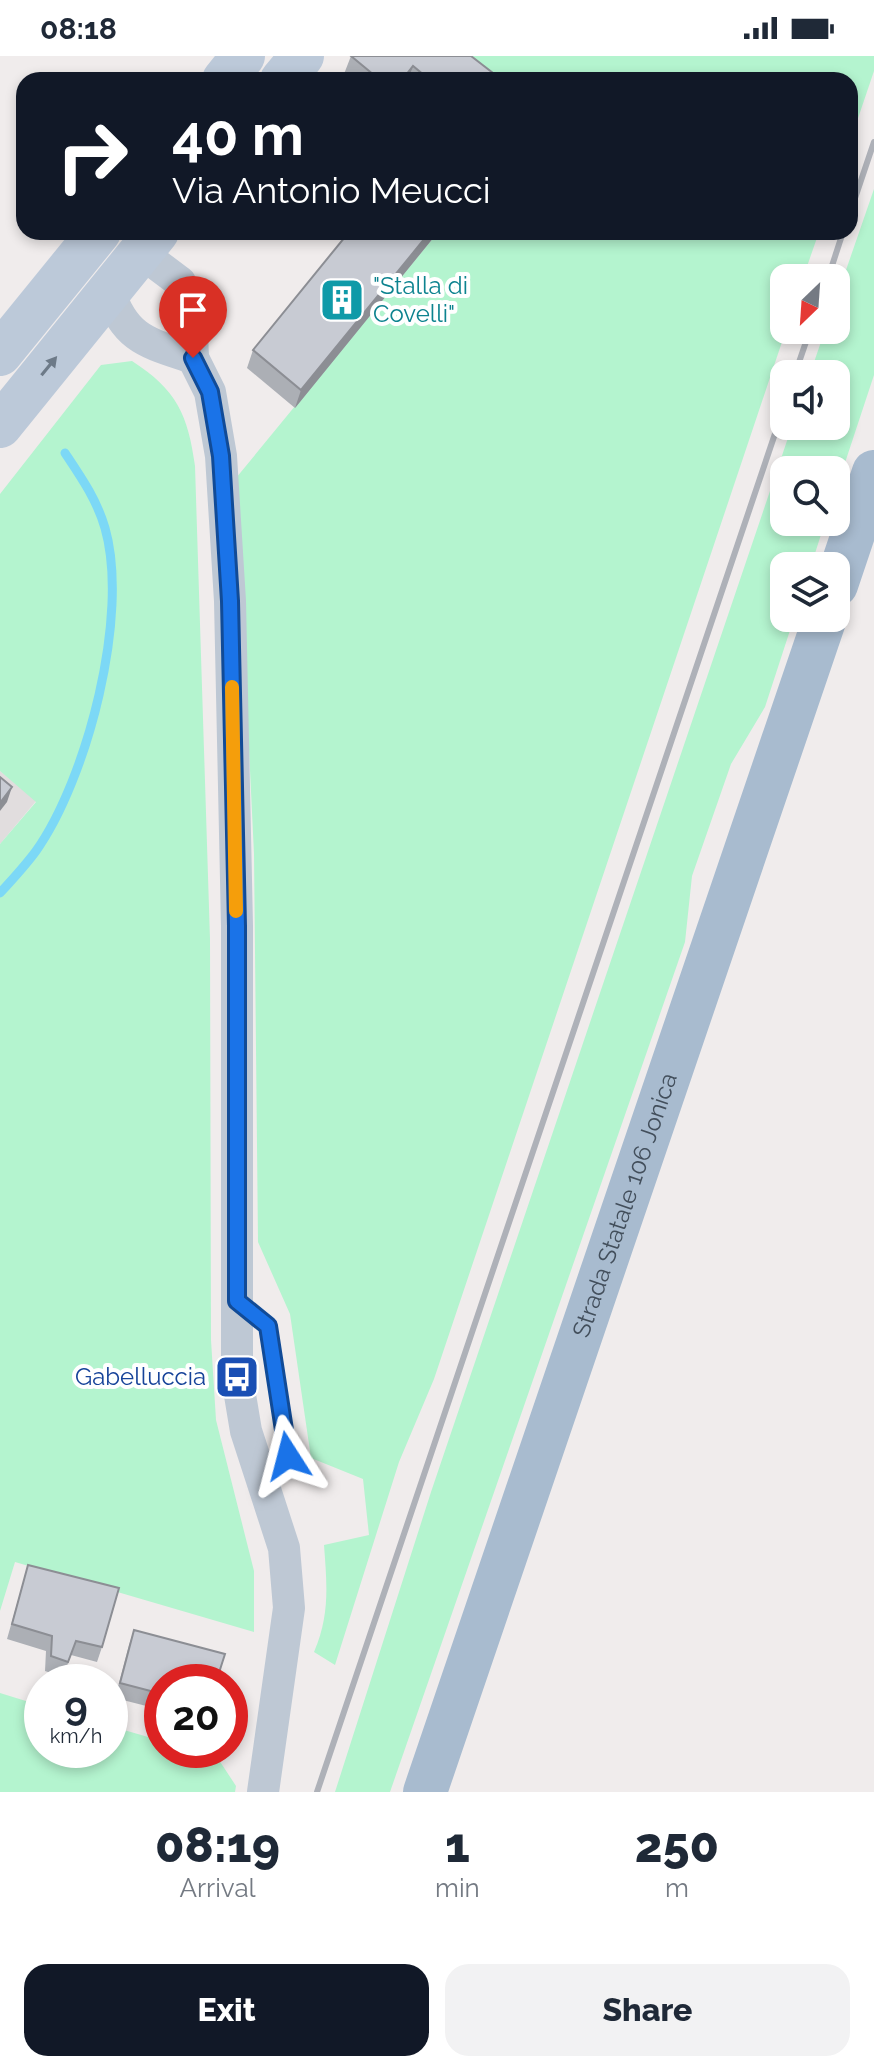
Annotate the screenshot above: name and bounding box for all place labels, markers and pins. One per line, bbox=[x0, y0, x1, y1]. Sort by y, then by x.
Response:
place label: "Stalla di Covelli" bbox=[373, 271, 468, 328]
pin bbox=[159, 276, 227, 358]
building icon: "Stalla di Covelli" bbox=[318, 276, 366, 324]
bus stop icon: Gabelluccia bbox=[213, 1353, 261, 1401]
place label: Gabelluccia bbox=[75, 1362, 206, 1391]

